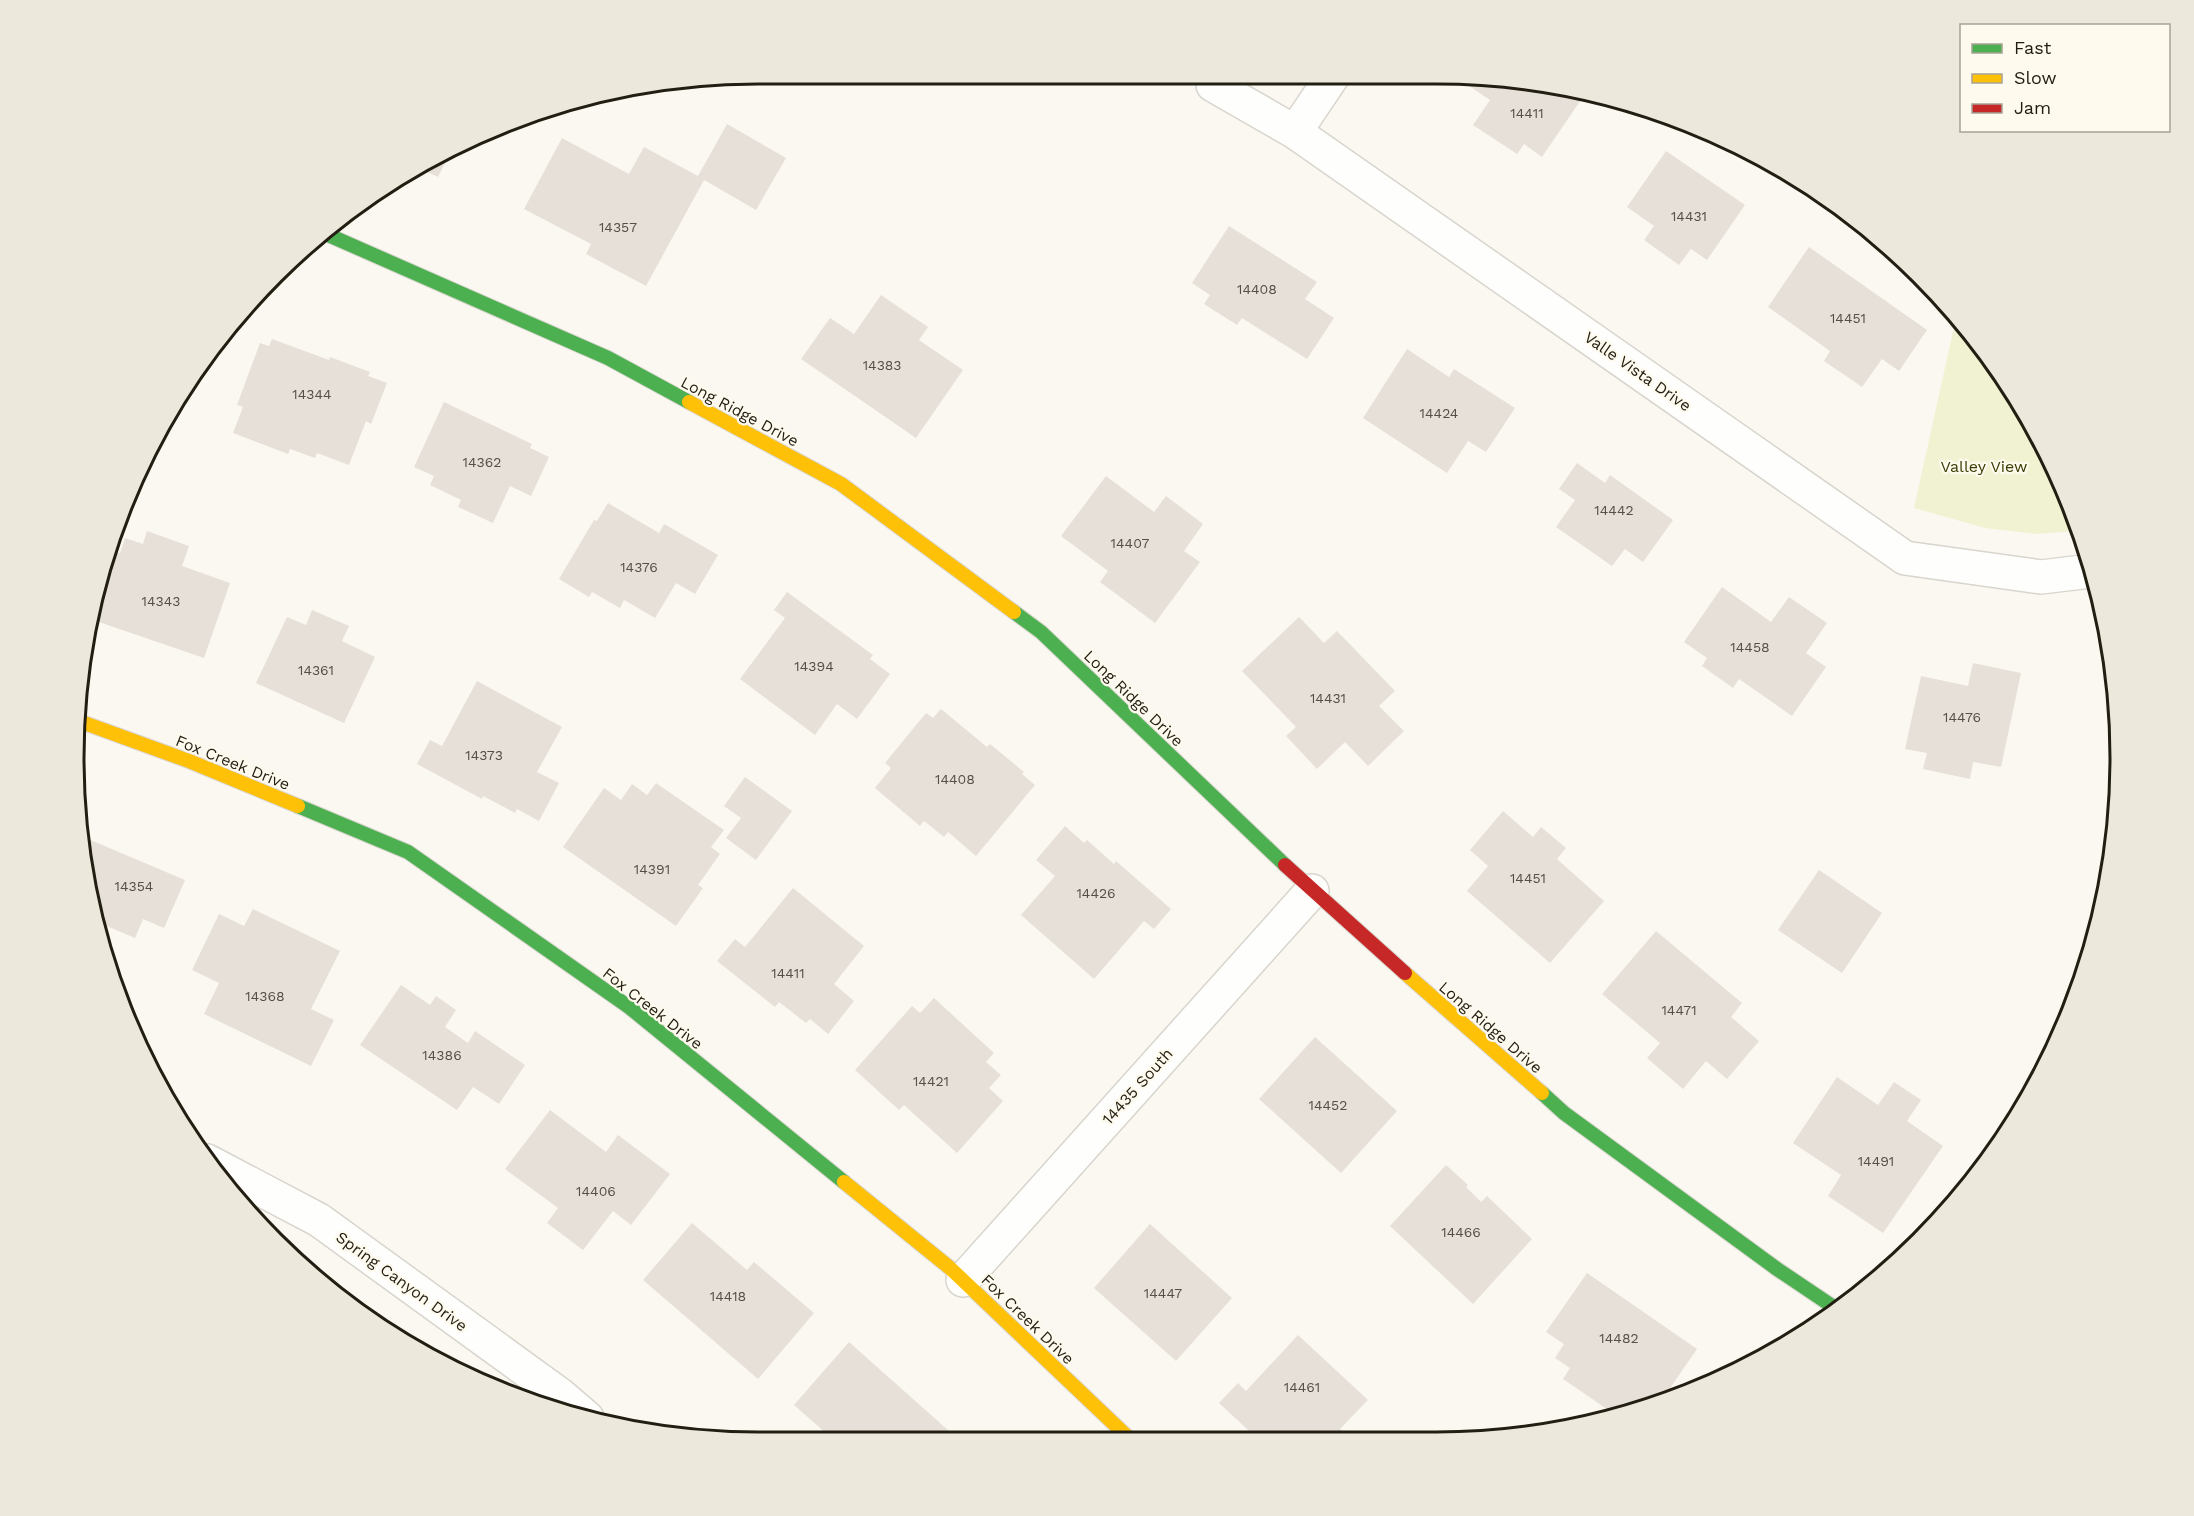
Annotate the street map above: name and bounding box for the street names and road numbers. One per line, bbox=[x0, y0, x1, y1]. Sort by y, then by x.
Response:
street label: Valle Vista Drive bbox=[1581, 327, 1695, 415]
street label: Long Ridge Drive bbox=[678, 372, 802, 450]
street label: Long Ridge Drive bbox=[1080, 646, 1187, 751]
street label: Fox Creek Drive bbox=[173, 731, 293, 794]
street label: Fox Creek Drive bbox=[599, 964, 706, 1053]
street label: Long Ridge Drive bbox=[1435, 977, 1546, 1077]
street label: 14435 South bbox=[1098, 1044, 1177, 1128]
street label: Spring Canyon Drive bbox=[332, 1227, 471, 1335]
street label: Fox Creek Drive bbox=[977, 1270, 1078, 1368]

